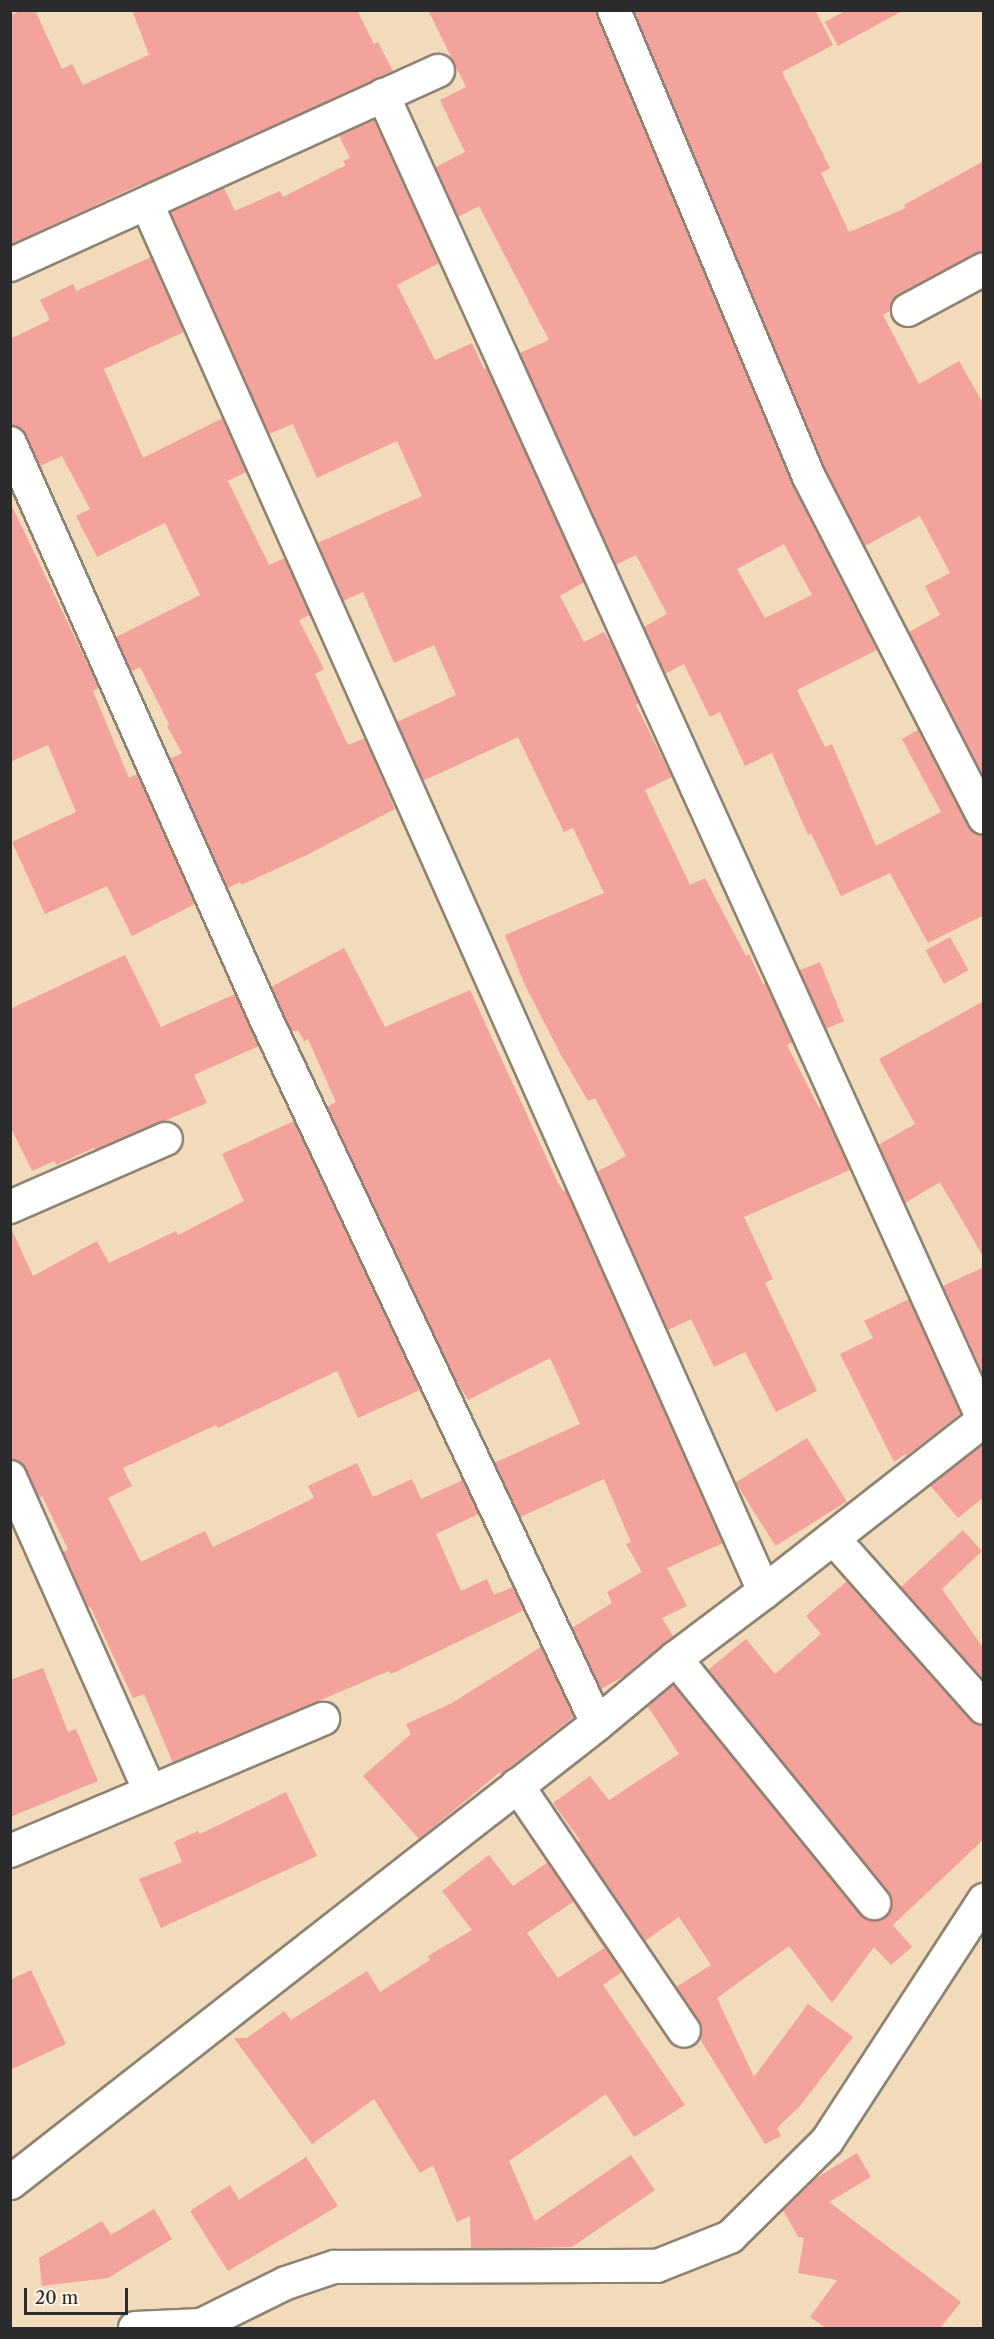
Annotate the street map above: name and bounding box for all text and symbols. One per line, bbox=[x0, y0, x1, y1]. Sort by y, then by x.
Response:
scale bar bbox=[27, 2276, 130, 2314]
text: 20 m bbox=[35, 2287, 78, 2309]

